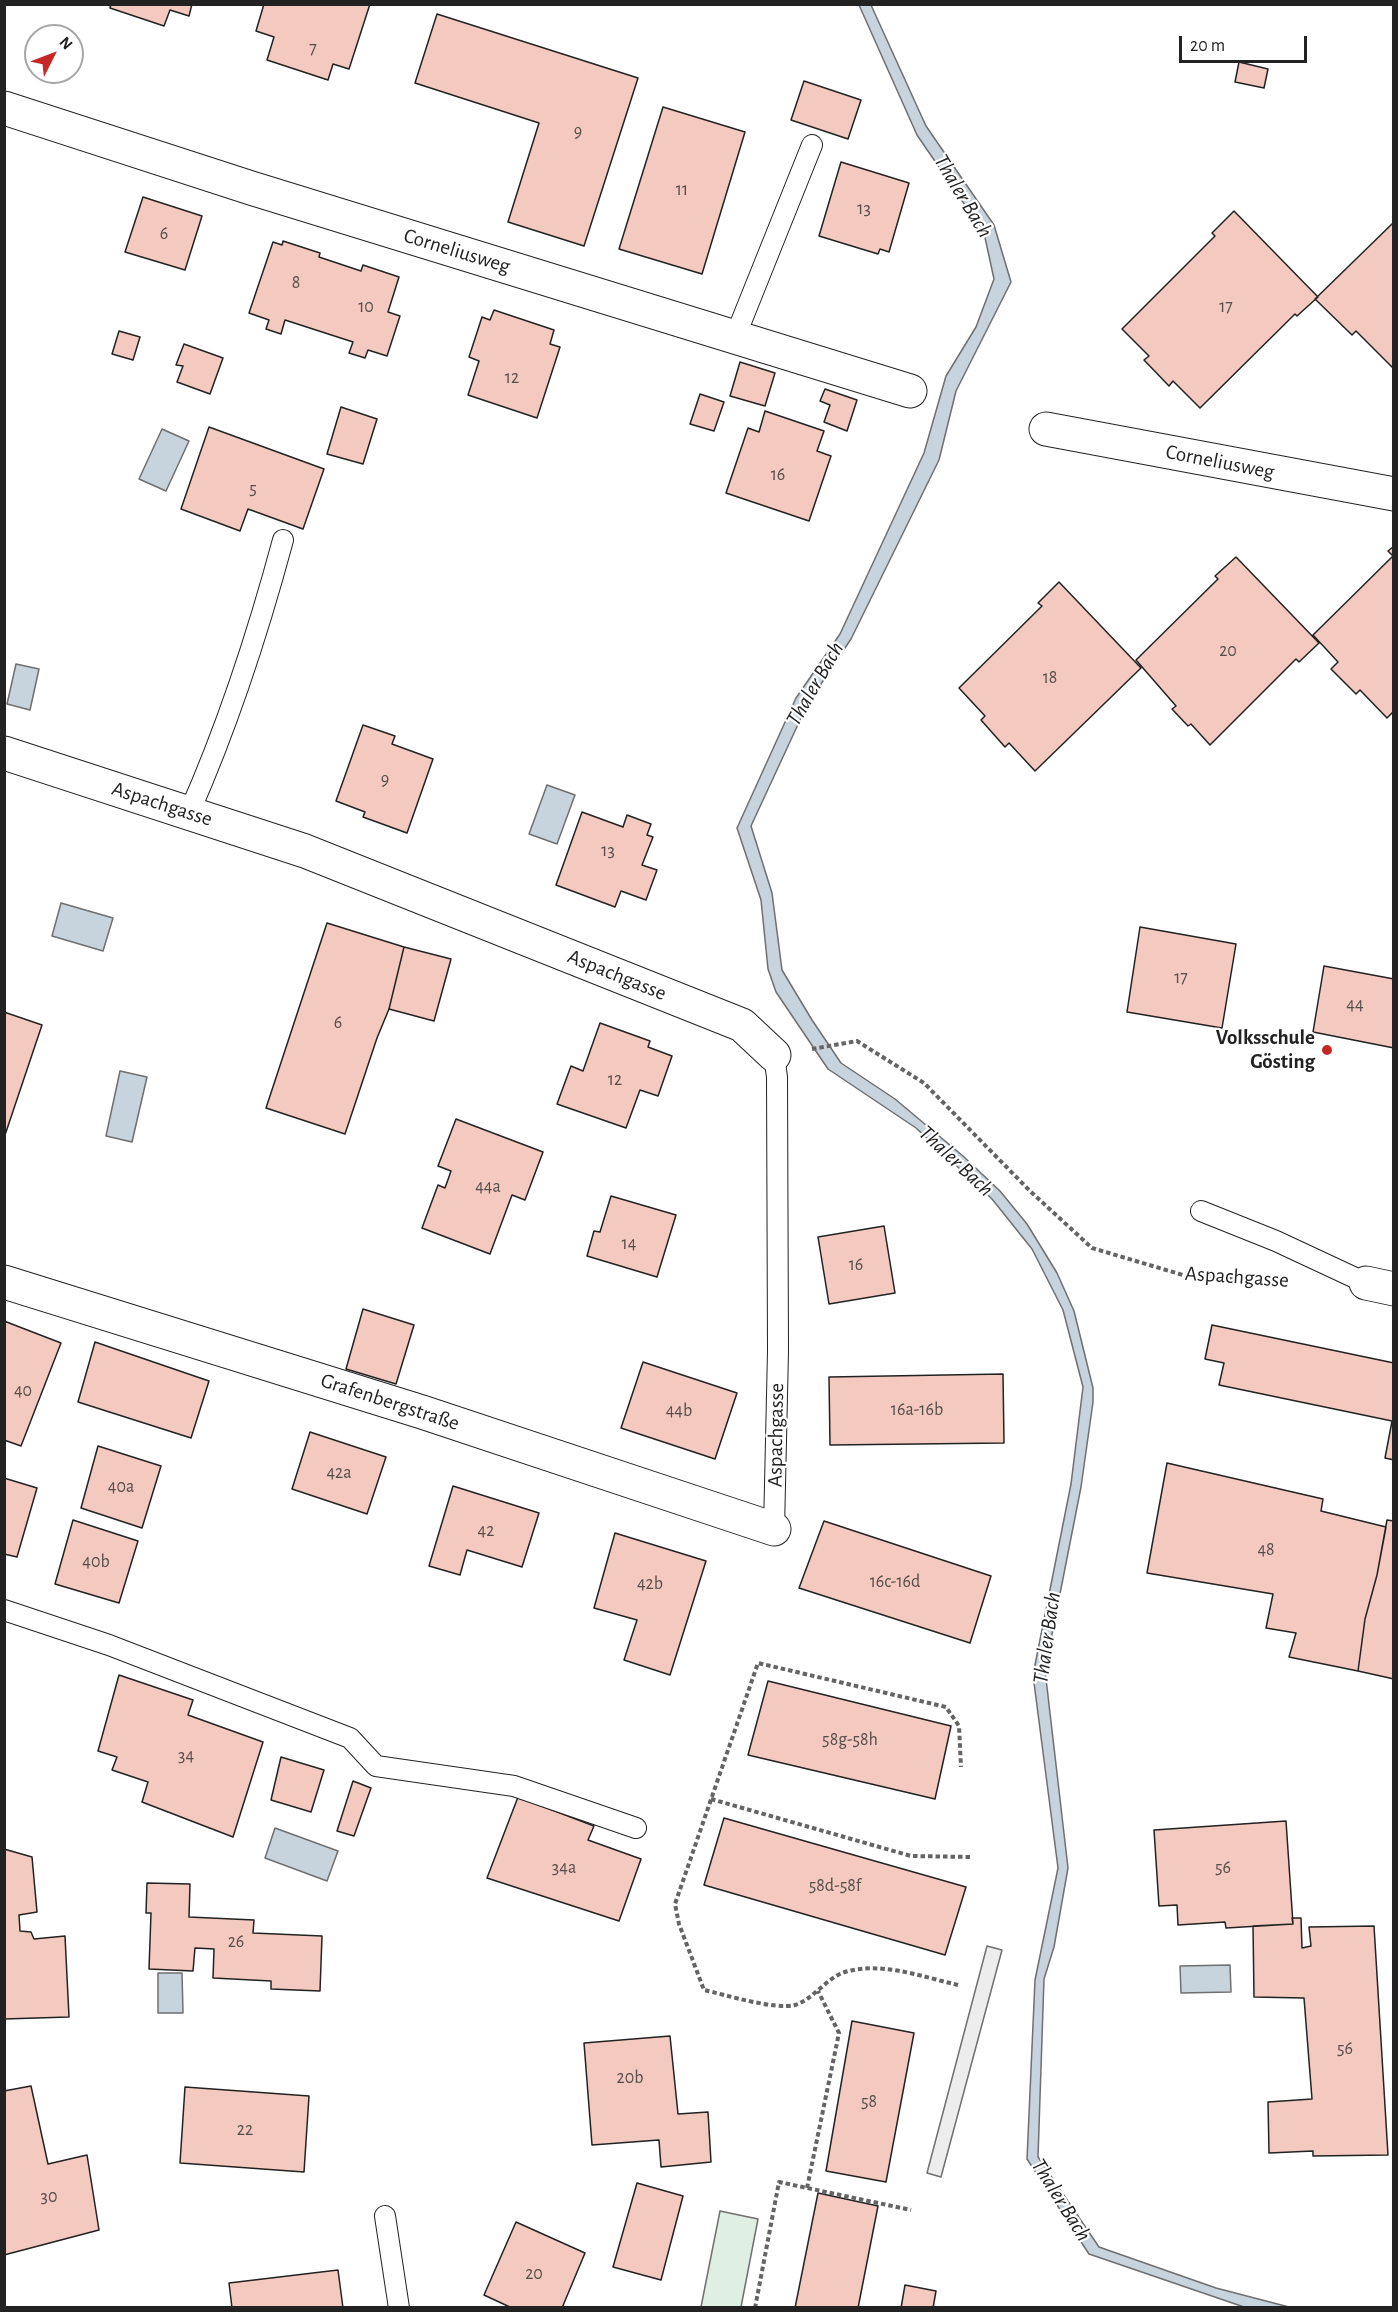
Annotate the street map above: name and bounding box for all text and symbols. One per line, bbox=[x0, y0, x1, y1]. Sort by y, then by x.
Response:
north arrow bbox=[24, 24, 84, 84]
scale bar bbox=[1182, 24, 1310, 62]
text: N bbox=[56, 34, 76, 53]
text: 20 m bbox=[1190, 37, 1225, 55]
house number: 7 bbox=[309, 38, 317, 60]
house number: 9 bbox=[574, 121, 582, 143]
water label: Thaler Bach bbox=[928, 149, 998, 243]
house number: 11 bbox=[676, 179, 688, 201]
house number: 13 bbox=[857, 198, 871, 220]
house number: 6 bbox=[160, 223, 168, 245]
street label: Corneliusweg bbox=[401, 223, 513, 279]
house number: 8 bbox=[292, 272, 300, 294]
house number: 10 bbox=[358, 296, 374, 318]
house number: 17 bbox=[1219, 296, 1233, 318]
house number: 12 bbox=[505, 367, 519, 389]
street label: Corneliusweg bbox=[1164, 439, 1276, 485]
house number: 16 bbox=[771, 464, 785, 486]
house number: 5 bbox=[249, 478, 257, 500]
water label: Thaler Bach bbox=[780, 637, 850, 731]
house number: 20 bbox=[1219, 640, 1237, 662]
house number: 18 bbox=[1043, 667, 1057, 689]
house number: 9 bbox=[381, 769, 389, 791]
street label: Aspachgasse bbox=[109, 776, 215, 832]
house number: 13 bbox=[601, 840, 615, 862]
street label: Aspachgasse bbox=[564, 944, 670, 1006]
house number: 17 bbox=[1174, 967, 1188, 989]
house number: 44 bbox=[1346, 994, 1364, 1016]
house number: 6 bbox=[334, 1012, 342, 1034]
place label: Volksschule Gösting bbox=[1216, 1025, 1315, 1075]
marker: Volksschule Gösting bbox=[1320, 1043, 1334, 1057]
house number: 12 bbox=[608, 1069, 622, 1091]
water label: Thaler Bach bbox=[913, 1120, 999, 1202]
house number: 44a bbox=[475, 1176, 501, 1198]
house number: 14 bbox=[622, 1233, 636, 1255]
house number: 16 bbox=[849, 1254, 863, 1276]
street label: Aspachgasse bbox=[1184, 1261, 1290, 1293]
street label: Grafenbergstraße bbox=[317, 1368, 463, 1436]
house number: 40 bbox=[14, 1380, 32, 1402]
street label: Aspachgasse bbox=[762, 1383, 790, 1487]
house number: 16a-16b bbox=[891, 1399, 943, 1421]
house number: 44b bbox=[666, 1400, 692, 1422]
house number: 42a bbox=[326, 1462, 352, 1484]
house number: 40a bbox=[108, 1476, 134, 1498]
house number: 42 bbox=[478, 1520, 494, 1542]
house number: 48 bbox=[1257, 1539, 1275, 1561]
house number: 40b bbox=[82, 1551, 110, 1573]
house number: 16c-16d bbox=[870, 1571, 920, 1593]
house number: 42b bbox=[637, 1573, 663, 1595]
water label: Thaler Bach bbox=[1027, 1590, 1067, 1686]
house number: 58g-58h bbox=[822, 1729, 878, 1751]
house number: 34 bbox=[178, 1745, 194, 1767]
house number: 34a bbox=[552, 1857, 576, 1879]
house number: 56 bbox=[1215, 1857, 1231, 1879]
house number: 58d-58f bbox=[809, 1875, 861, 1897]
house number: 26 bbox=[228, 1931, 244, 1953]
house number: 56 bbox=[1337, 2038, 1353, 2060]
house number: 20b bbox=[617, 2067, 643, 2089]
house number: 58 bbox=[861, 2091, 877, 2113]
house number: 22 bbox=[237, 2119, 253, 2141]
water label: Thaler Bach bbox=[1025, 2154, 1097, 2246]
house number: 30 bbox=[41, 2186, 57, 2208]
house number: 20 bbox=[525, 2263, 543, 2285]

